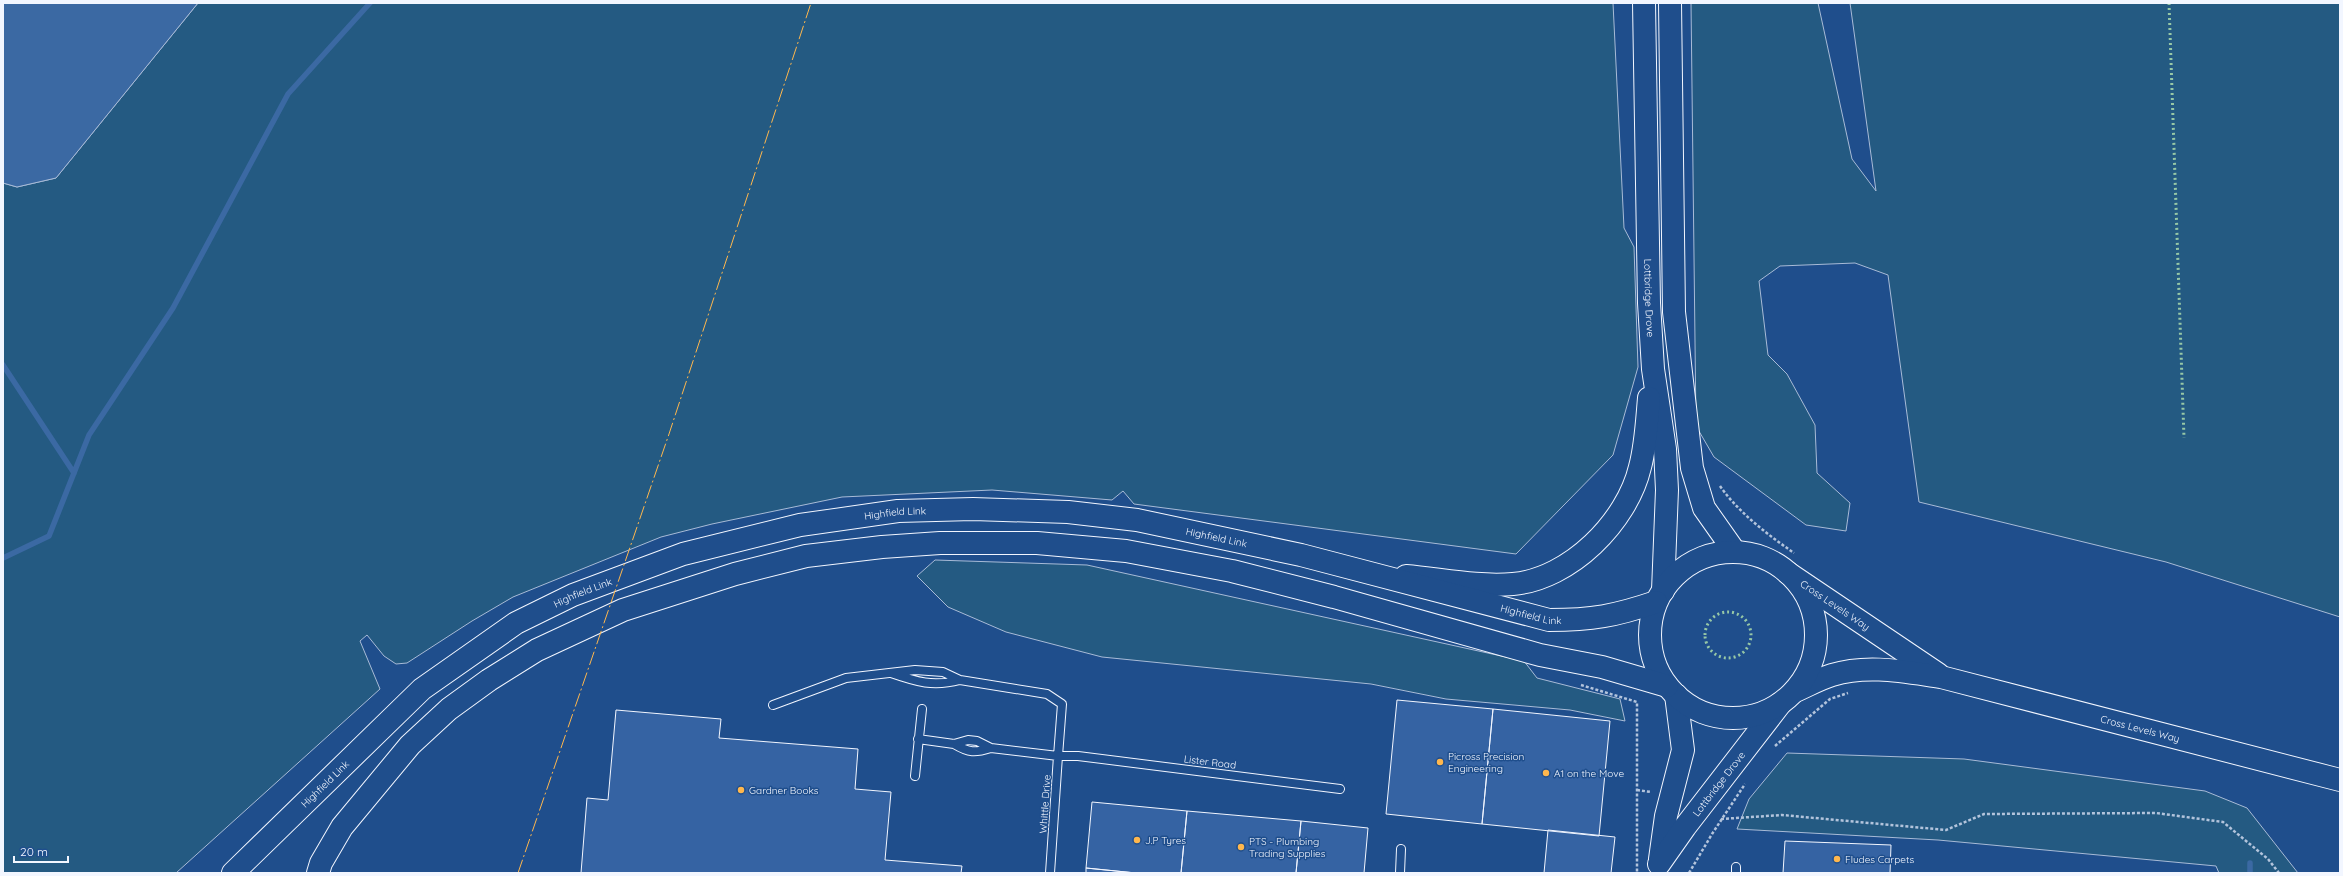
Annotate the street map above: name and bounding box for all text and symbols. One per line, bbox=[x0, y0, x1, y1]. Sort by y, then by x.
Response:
street label: Lottbridge Drove bbox=[1642, 259, 1658, 338]
street label: Highfield Link bbox=[863, 504, 926, 522]
street label: Highfield Link bbox=[1185, 524, 1248, 550]
street label: Highfield Link bbox=[551, 575, 614, 610]
street label: Cross Levels Way bbox=[1798, 577, 1873, 633]
street label: Highfield Link bbox=[1499, 601, 1562, 627]
street label: Cross Levels Way bbox=[2099, 712, 2181, 745]
street label: Lottbridge Drove bbox=[1689, 748, 1748, 819]
place label: Picross Precision Engineering bbox=[1448, 750, 1524, 775]
street label: Lister Road bbox=[1183, 752, 1237, 772]
street label: Highfield Link bbox=[298, 757, 352, 810]
marker: Picross Precision Engineering bbox=[1435, 757, 1445, 767]
place label: A1 on the Move bbox=[1554, 767, 1624, 780]
marker: A1 on the Move bbox=[1541, 768, 1551, 778]
street label: Whittle Drive bbox=[1036, 774, 1054, 834]
place label: Gardner Books bbox=[749, 784, 819, 797]
marker: Gardner Books bbox=[736, 785, 746, 795]
place label: J.P Tyres bbox=[1145, 834, 1186, 847]
marker: J.P Tyres bbox=[1132, 835, 1142, 845]
place label: PTS - Plumbing Trading Supplies bbox=[1249, 835, 1326, 860]
scale bar bbox=[14, 838, 68, 864]
marker: PTS - Plumbing Trading Supplies bbox=[1236, 842, 1246, 852]
text: 20 m bbox=[20, 844, 48, 859]
place label: Fludes Carpets bbox=[1845, 853, 1914, 866]
marker: Fludes Carpets bbox=[1832, 854, 1842, 864]

